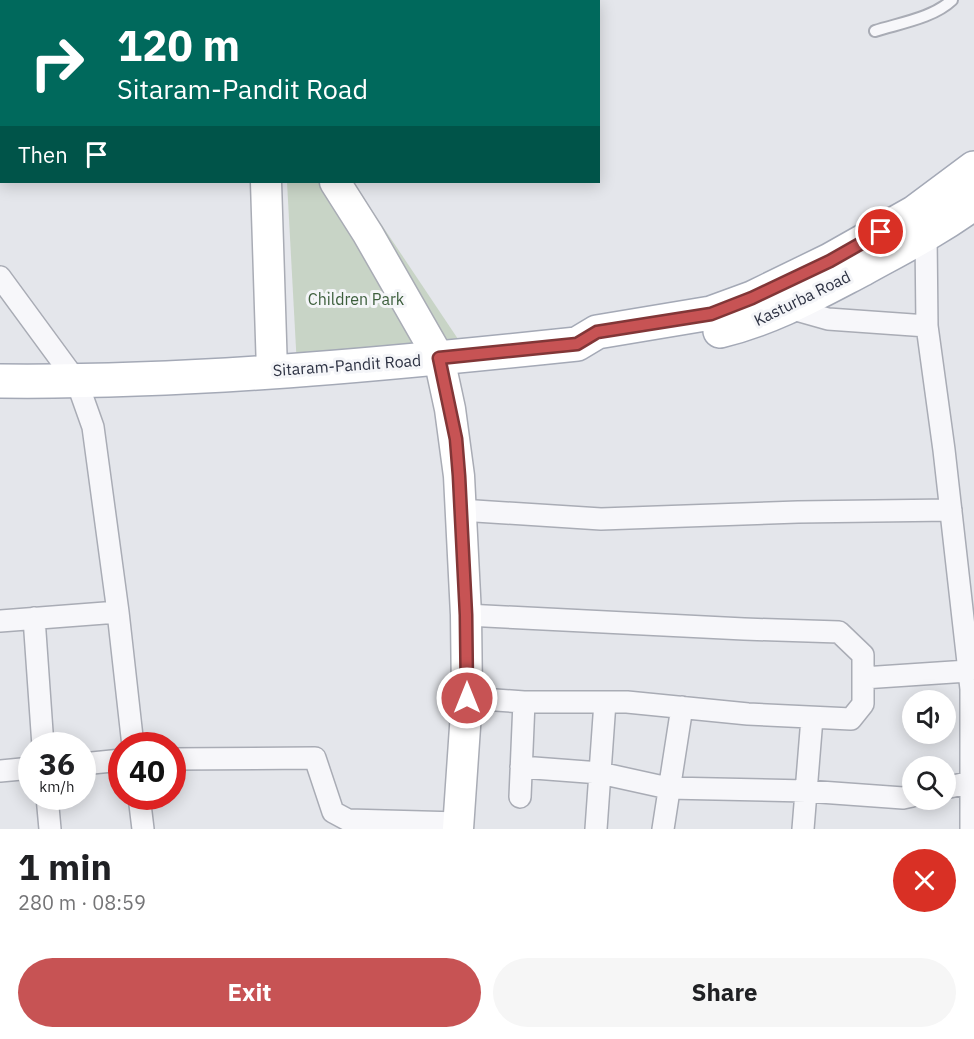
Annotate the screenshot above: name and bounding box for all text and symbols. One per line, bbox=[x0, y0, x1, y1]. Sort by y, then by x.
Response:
text: 120 m bbox=[117, 18, 240, 73]
icon: right bbox=[18, 24, 96, 102]
text: Sitaram-Pandit Road bbox=[117, 71, 368, 106]
icon: arrive bbox=[80, 138, 113, 171]
text: Then bbox=[18, 140, 68, 169]
pin bbox=[855, 206, 906, 257]
icon: arrive bbox=[864, 215, 897, 248]
street label: Kasturba Road bbox=[750, 266, 854, 330]
park label: Children Park bbox=[308, 289, 405, 309]
street label: Sitaram-Pandit Road bbox=[272, 350, 422, 380]
position arrow bbox=[435, 666, 499, 730]
map controls bbox=[902, 690, 956, 810]
button: sound bbox=[902, 690, 956, 744]
speed limit sign: 40 bbox=[108, 732, 186, 810]
text: 36 bbox=[39, 744, 75, 783]
button: search bbox=[902, 756, 956, 810]
text: km/h bbox=[39, 777, 75, 796]
text: 1 min bbox=[18, 843, 112, 890]
button: close bbox=[893, 849, 956, 912]
text: 280 m · 08:59 bbox=[18, 889, 146, 916]
button: Exit bbox=[18, 958, 481, 1027]
button: Share bbox=[493, 958, 956, 1027]

